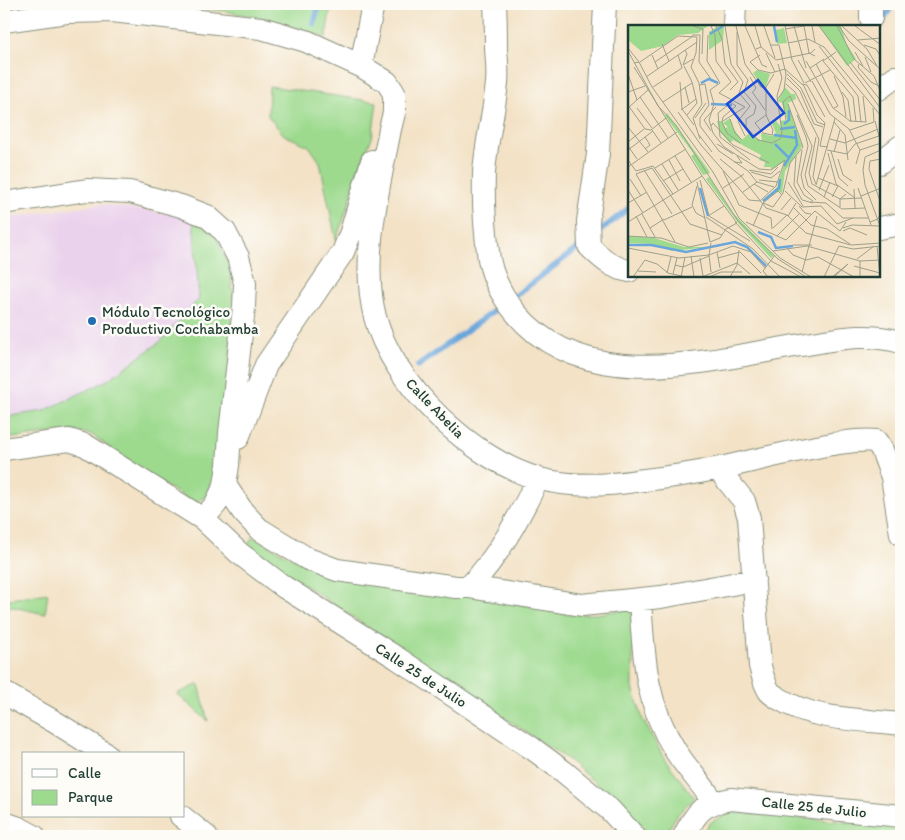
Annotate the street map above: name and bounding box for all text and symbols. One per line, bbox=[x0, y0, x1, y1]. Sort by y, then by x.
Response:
inset map bbox=[628, 25, 880, 278]
place label: Módulo Tecnológico Productivo Cochabamba bbox=[102, 303, 259, 338]
marker: Módulo Tecnológico Productivo Cochabamba bbox=[86, 315, 98, 327]
street label: Calle Abelia bbox=[402, 374, 469, 442]
street label: Calle 25 de Julio bbox=[372, 639, 470, 711]
legend bbox=[22, 752, 185, 818]
text: Calle bbox=[68, 764, 101, 782]
text: Parque bbox=[68, 788, 113, 806]
street label: Calle 25 de Julio bbox=[761, 793, 867, 821]

